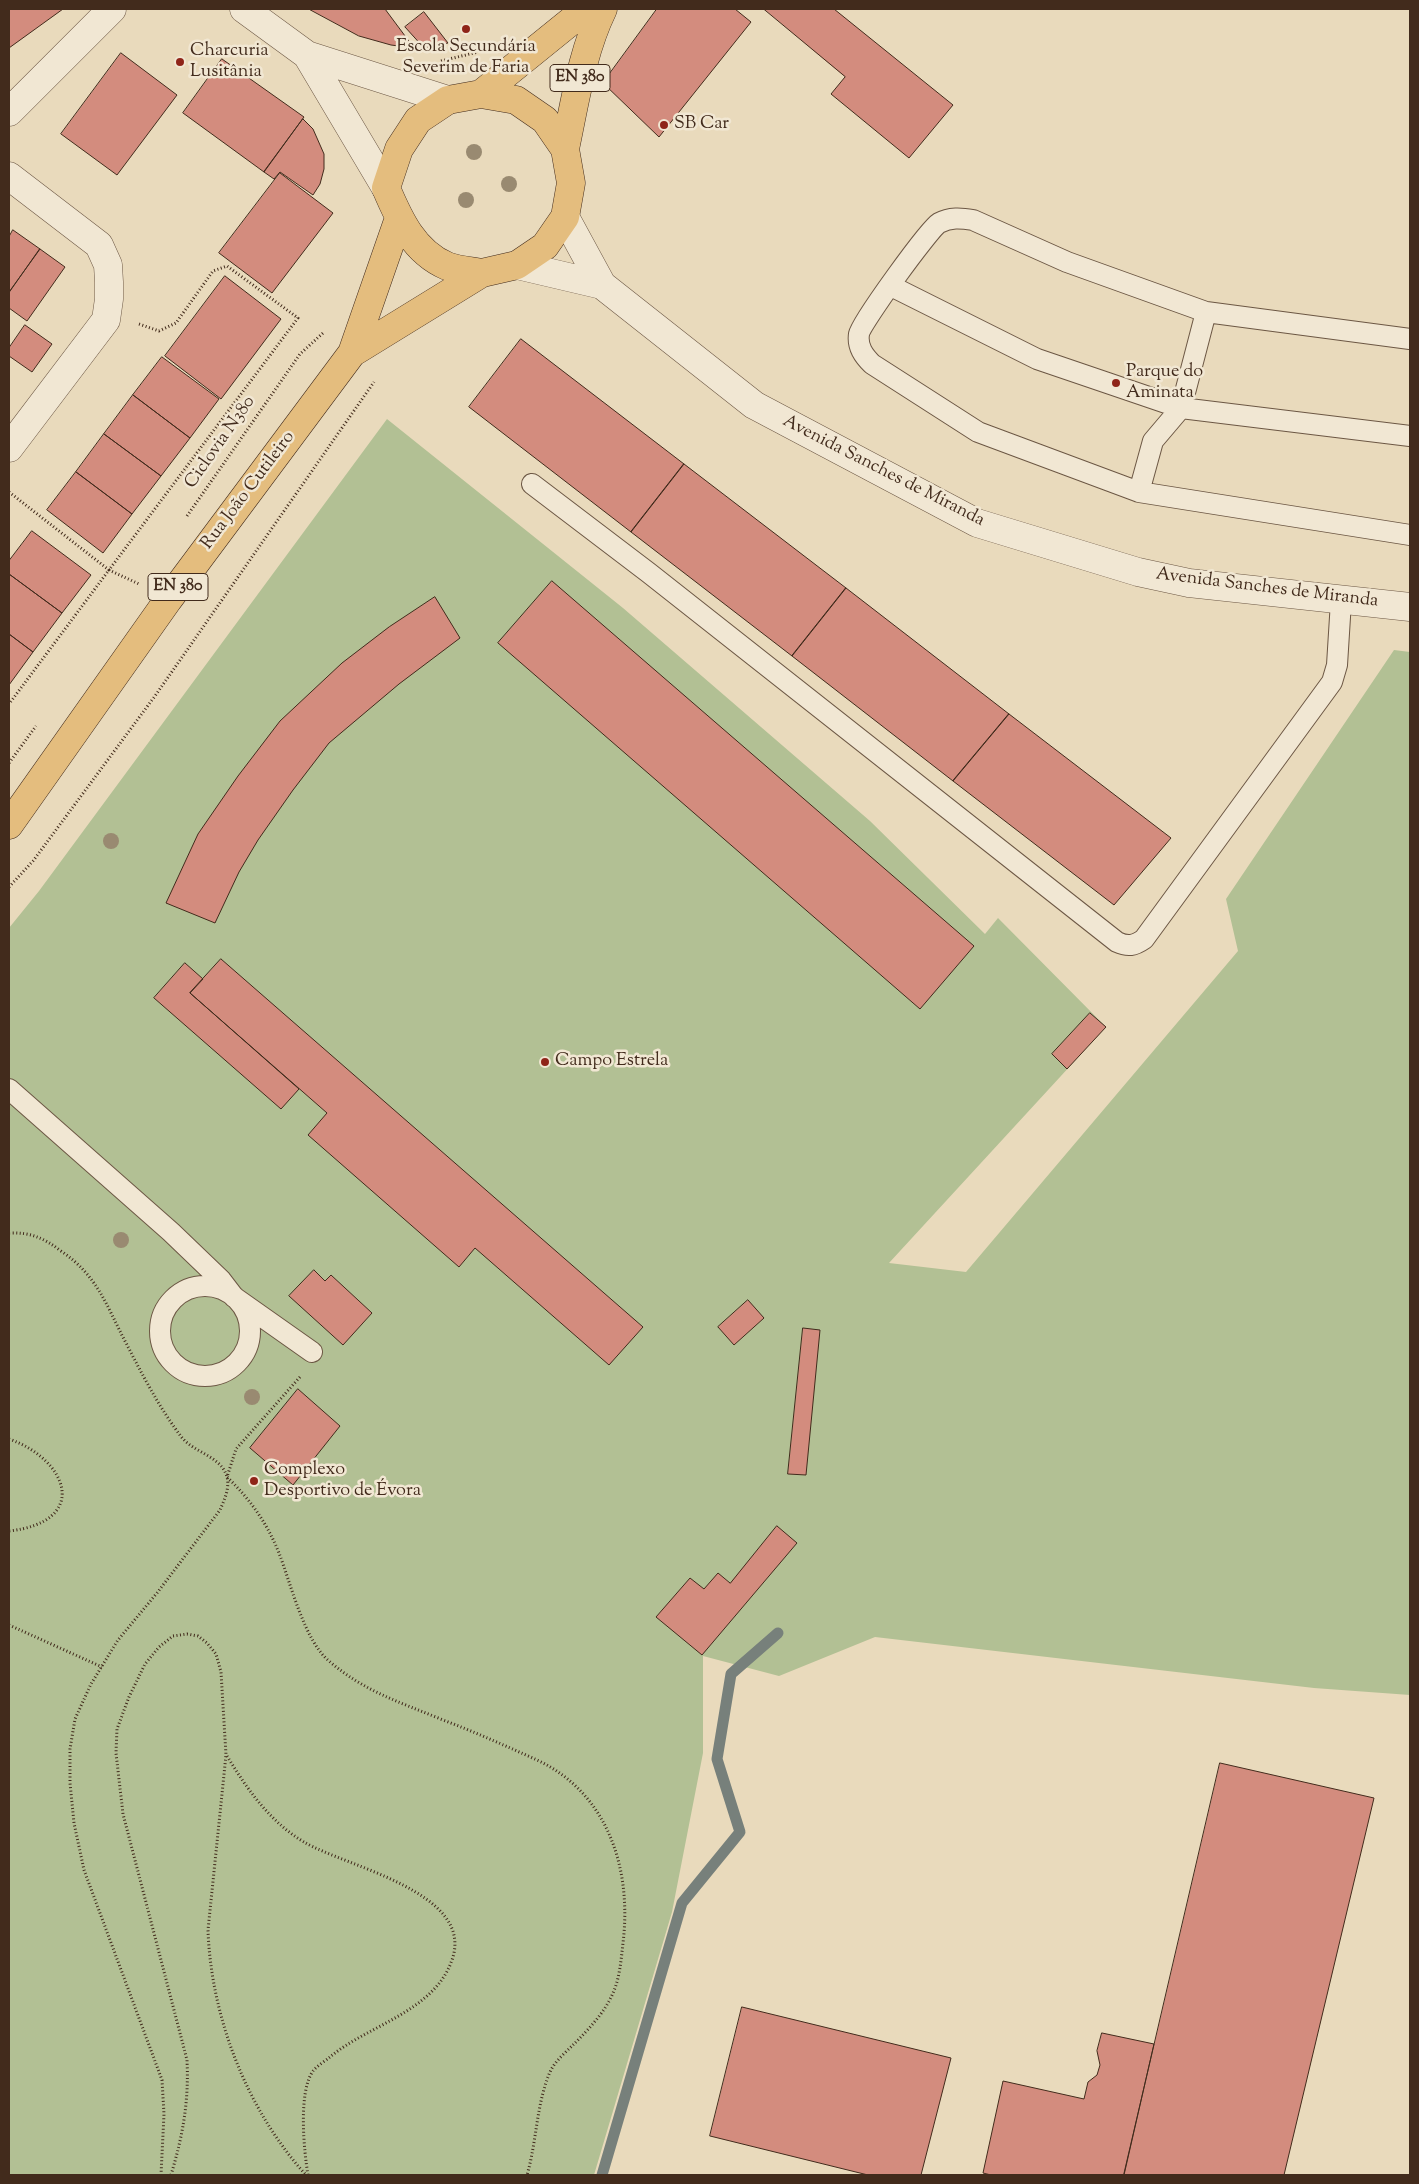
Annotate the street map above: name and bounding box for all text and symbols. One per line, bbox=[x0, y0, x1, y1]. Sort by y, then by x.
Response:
marker: Escola Secundária Severim de Faria bbox=[460, 23, 472, 35]
place label: Escola Secundária Severim de Faria bbox=[396, 37, 536, 80]
place label: Charcuria Lusitânia bbox=[190, 41, 269, 84]
marker: Charcuria Lusitânia bbox=[174, 56, 186, 68]
road number: EN 380 bbox=[550, 64, 610, 92]
place label: SB Car bbox=[674, 114, 729, 136]
marker: SB Car bbox=[658, 119, 670, 131]
place label: Parque do Aminata bbox=[1126, 362, 1203, 404]
marker: Parque do Aminata bbox=[1110, 377, 1122, 389]
street label: Ciclovia N380 bbox=[181, 392, 261, 494]
street label: Avenida Sanches de Miranda bbox=[778, 412, 988, 532]
street label: Rua João Cutileiro bbox=[198, 428, 300, 554]
street label: Avenida Sanches de Miranda bbox=[1155, 565, 1379, 613]
road number: EN 380 bbox=[148, 574, 208, 600]
place label: Campo Estrela bbox=[555, 1051, 668, 1073]
marker: Campo Estrela bbox=[539, 1056, 551, 1068]
place label: Complexo Desportivo de Évora bbox=[264, 1460, 421, 1502]
marker: Complexo Desportivo de Évora bbox=[248, 1475, 260, 1487]

